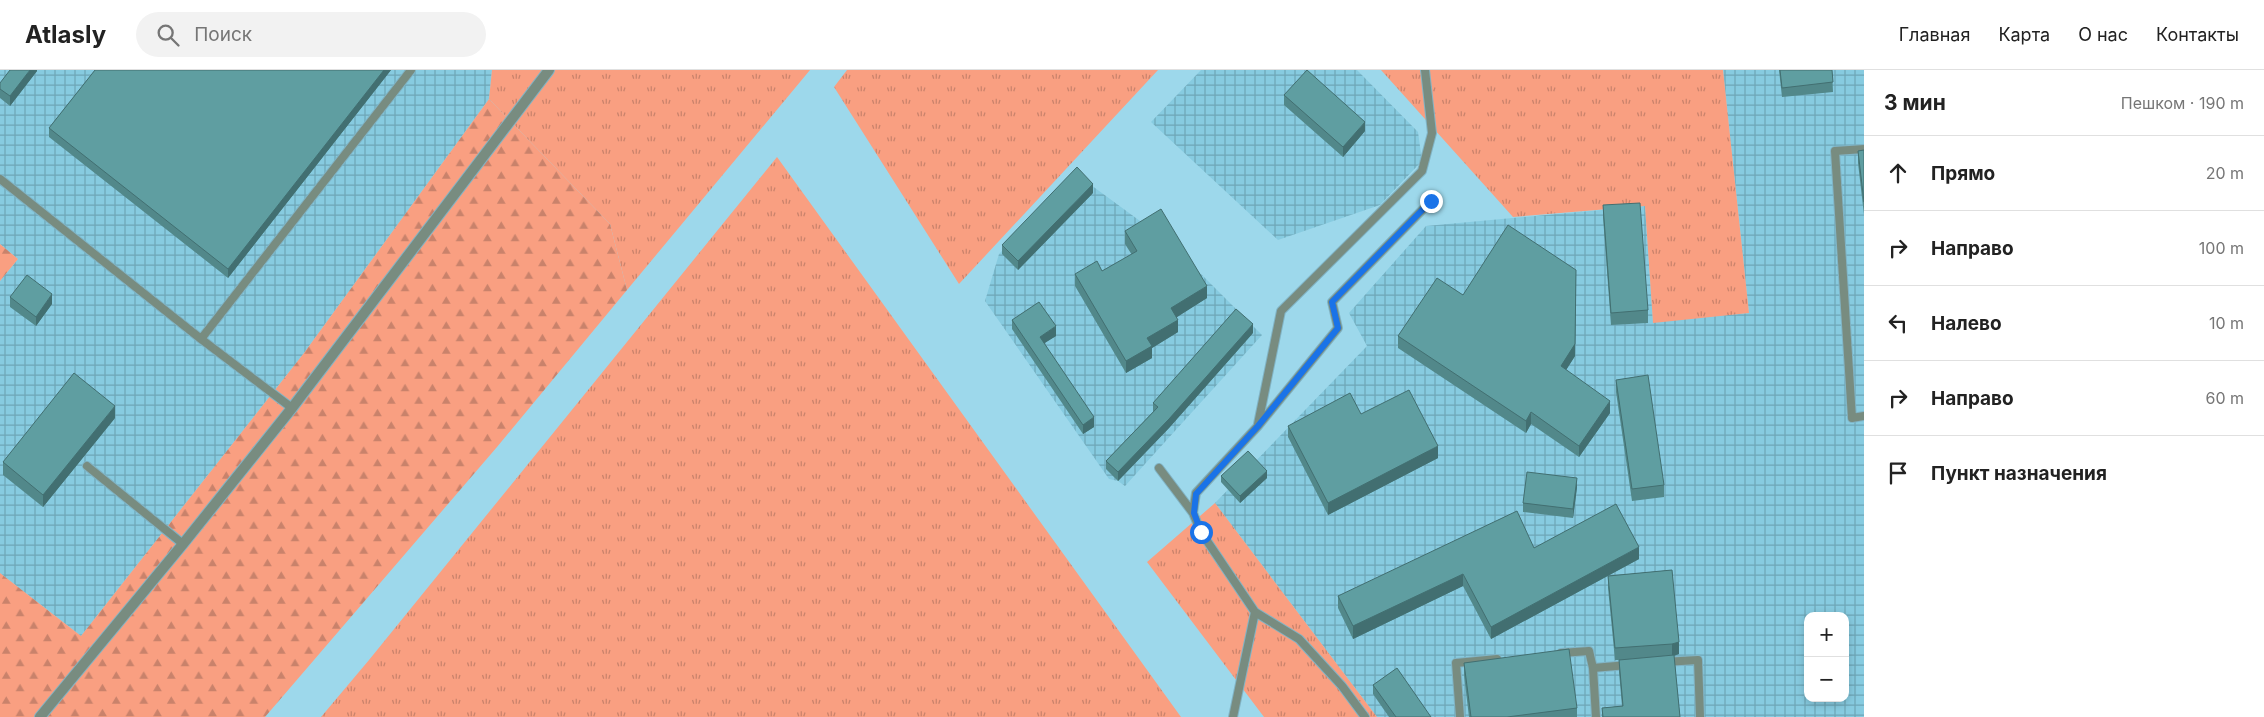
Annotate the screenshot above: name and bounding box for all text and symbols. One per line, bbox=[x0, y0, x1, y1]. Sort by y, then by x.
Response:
search box bbox=[136, 12, 486, 57]
text: Atlasly bbox=[25, 20, 106, 49]
icon: search bbox=[154, 21, 182, 49]
text: Поиск bbox=[194, 23, 252, 46]
text: Главная bbox=[1899, 24, 1970, 45]
text: Карта bbox=[1998, 24, 2050, 45]
text: О нас bbox=[2078, 24, 2128, 45]
text: Контакты bbox=[2156, 24, 2239, 45]
text: 3 мин bbox=[1884, 90, 1946, 115]
text: Пешком · 190 m bbox=[2121, 93, 2244, 113]
icon: ahead bbox=[1884, 159, 1912, 187]
text: Прямо bbox=[1931, 162, 1995, 185]
text: 20 m bbox=[2206, 163, 2244, 183]
route end bbox=[1420, 190, 1443, 213]
icon: right bbox=[1884, 234, 1912, 262]
text: Направо bbox=[1931, 237, 2014, 260]
text: 100 m bbox=[2199, 238, 2244, 258]
icon: left bbox=[1884, 309, 1912, 337]
text: Налево bbox=[1931, 312, 2002, 335]
text: 10 m bbox=[2209, 313, 2244, 333]
icon: right bbox=[1884, 384, 1912, 412]
text: Направо bbox=[1931, 387, 2014, 410]
text: 60 m bbox=[2205, 388, 2244, 408]
icon: arrive bbox=[1884, 459, 1912, 487]
text: Пункт назначения bbox=[1931, 462, 2107, 485]
route start bbox=[1190, 521, 1213, 544]
map controls bbox=[1804, 612, 1849, 702]
button: + bbox=[1804, 612, 1849, 657]
button: − bbox=[1804, 657, 1849, 702]

